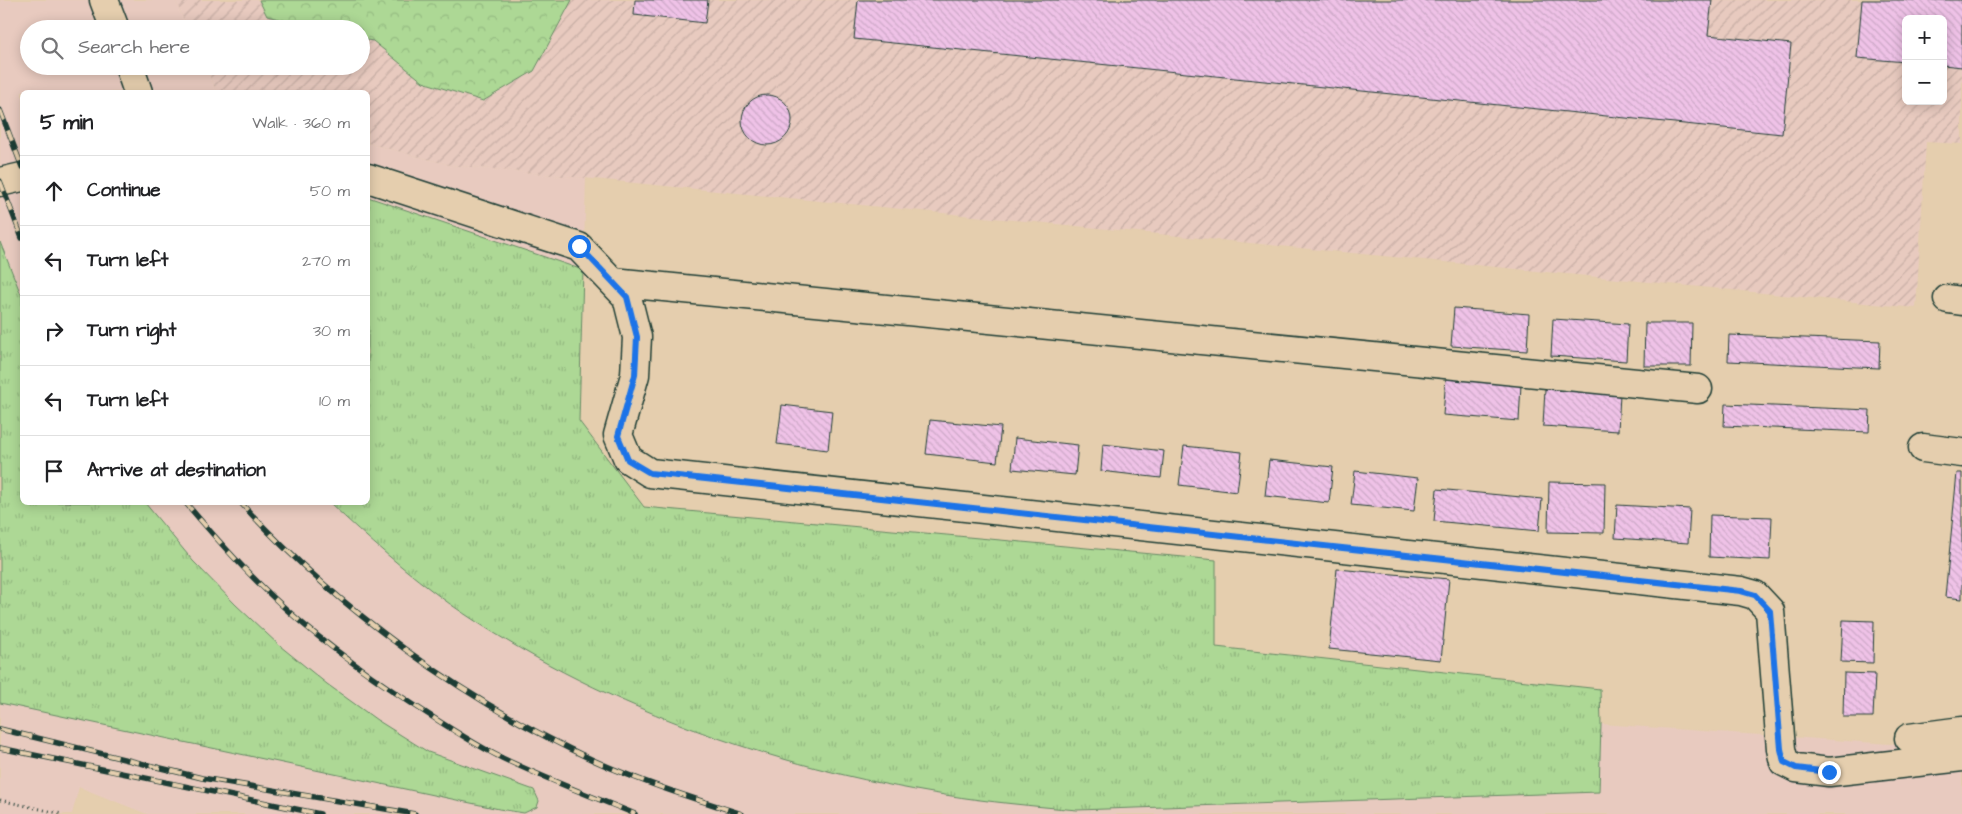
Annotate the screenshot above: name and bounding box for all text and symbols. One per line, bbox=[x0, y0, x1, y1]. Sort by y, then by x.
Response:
map controls bbox=[1902, 15, 1947, 105]
button: + bbox=[1902, 15, 1947, 60]
search box bbox=[20, 20, 370, 75]
icon: search bbox=[38, 34, 66, 62]
text: Search here bbox=[78, 34, 190, 61]
button: − bbox=[1902, 60, 1947, 105]
text: 5 min bbox=[40, 108, 93, 137]
text: Walk · 360 m bbox=[252, 112, 350, 134]
icon: ahead bbox=[40, 177, 68, 205]
text: Continue bbox=[87, 177, 161, 204]
text: 50 m bbox=[310, 180, 350, 202]
route start bbox=[568, 235, 591, 258]
icon: left bbox=[40, 247, 68, 275]
text: Turn left bbox=[87, 247, 168, 274]
text: 270 m bbox=[302, 250, 350, 272]
icon: right bbox=[40, 317, 68, 345]
text: Turn right bbox=[87, 317, 176, 344]
text: 30 m bbox=[313, 320, 350, 342]
icon: left bbox=[40, 387, 68, 415]
text: Turn left bbox=[87, 387, 168, 414]
text: 10 m bbox=[319, 390, 350, 412]
icon: arrive bbox=[40, 457, 68, 485]
text: Arrive at destination bbox=[87, 457, 266, 484]
route end bbox=[1818, 761, 1841, 784]

